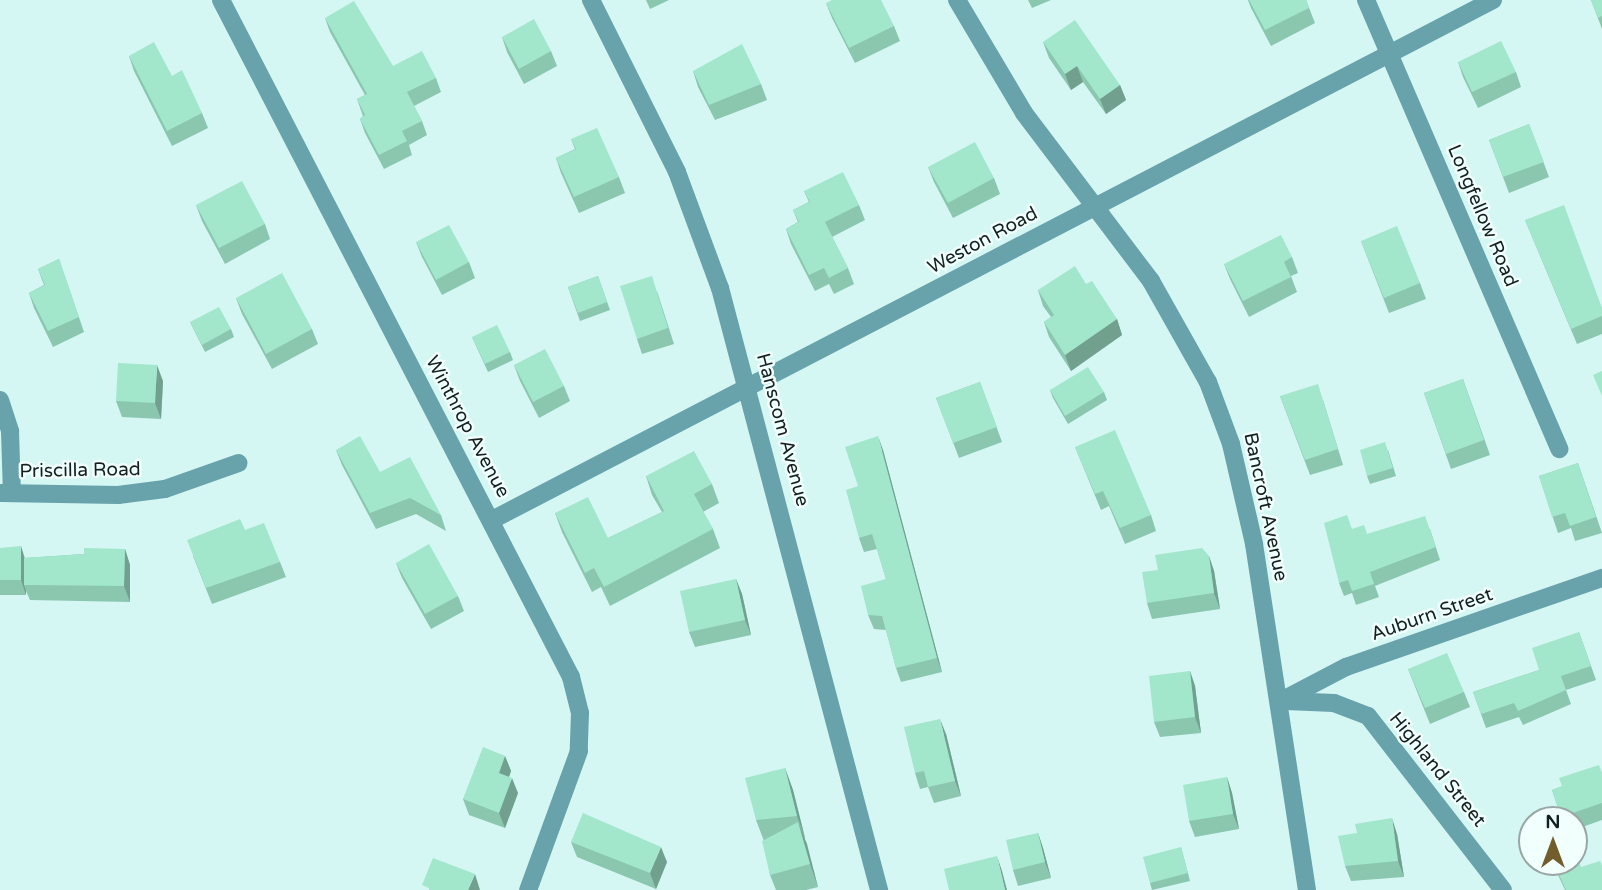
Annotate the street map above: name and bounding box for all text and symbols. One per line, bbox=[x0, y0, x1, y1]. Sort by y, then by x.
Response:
street label: Longfellow Road bbox=[1442, 142, 1522, 290]
street label: Weston Road bbox=[924, 203, 1042, 279]
street label: Hanscom Avenue bbox=[751, 351, 813, 509]
street label: Winthrop Avenue bbox=[420, 352, 514, 502]
street label: Bancroft Avenue bbox=[1238, 431, 1292, 583]
street label: Priscilla Road bbox=[19, 459, 141, 483]
street label: Auburn Street bbox=[1368, 584, 1496, 646]
street label: Highland Street bbox=[1384, 708, 1490, 832]
north arrow bbox=[1518, 806, 1588, 876]
text: N bbox=[1545, 811, 1561, 833]

